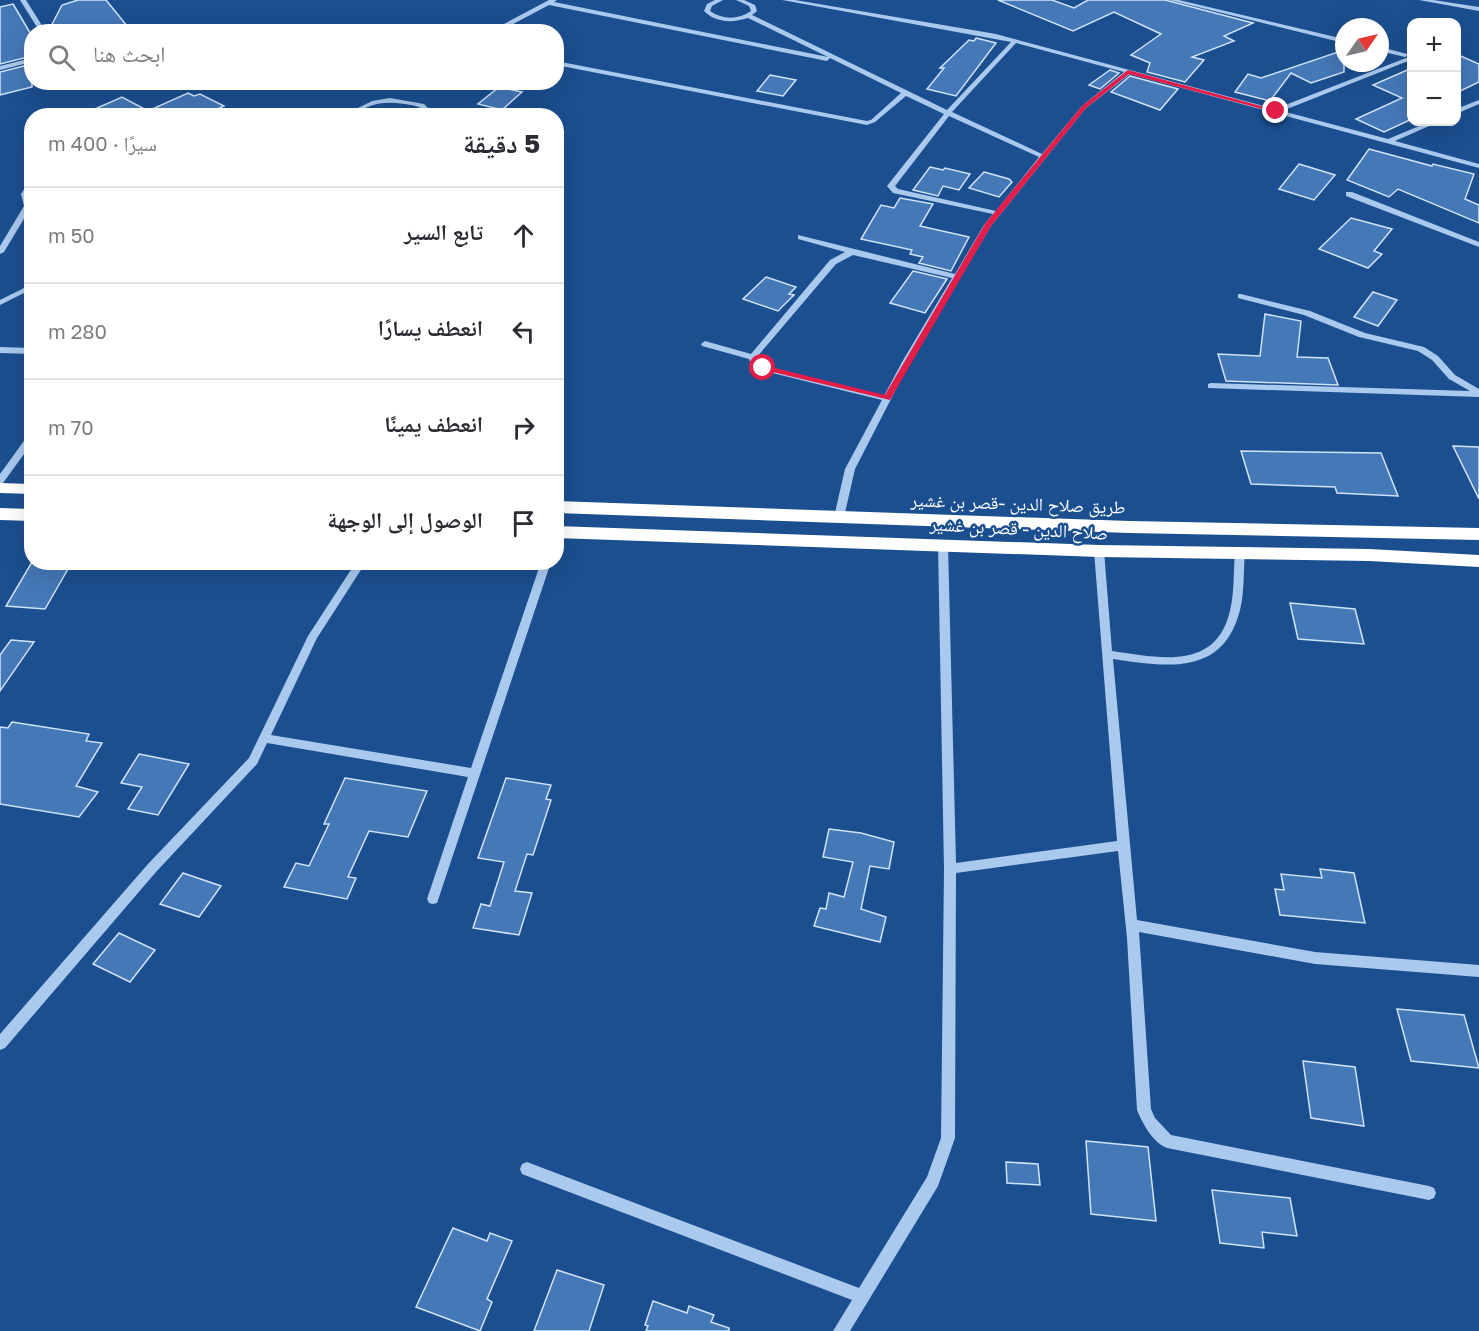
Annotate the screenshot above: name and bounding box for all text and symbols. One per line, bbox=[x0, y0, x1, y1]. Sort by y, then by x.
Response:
north arrow bbox=[1335, 18, 1389, 72]
map controls bbox=[1407, 18, 1461, 126]
button: + bbox=[1407, 18, 1461, 72]
search box bbox=[24, 24, 564, 90]
text: ابحث هنا bbox=[93, 40, 166, 67]
icon: search bbox=[45, 41, 78, 74]
button: − bbox=[1407, 72, 1461, 126]
route end bbox=[1262, 97, 1288, 123]
text: 5 دقيقة bbox=[463, 128, 540, 159]
text: سيرًا · 400 m bbox=[48, 131, 157, 155]
text: تابع السير bbox=[404, 218, 483, 245]
icon: ahead bbox=[507, 219, 540, 252]
text: 50 m bbox=[48, 223, 95, 247]
text: انعطف يسارًا bbox=[378, 314, 483, 341]
icon: left bbox=[507, 315, 540, 348]
text: 280 m bbox=[48, 319, 107, 343]
route start bbox=[749, 354, 775, 380]
text: انعطف يمينًا bbox=[384, 410, 483, 437]
icon: right bbox=[507, 411, 540, 444]
text: 70 m bbox=[48, 415, 94, 439]
street label: طريق صلاح الدين -قصر بن غشير bbox=[909, 488, 1126, 520]
text: الوصول إلى الوجهة bbox=[327, 506, 483, 533]
icon: arrive bbox=[507, 507, 540, 540]
street label: صلاح الدين - قصر بن غشير bbox=[928, 512, 1109, 546]

